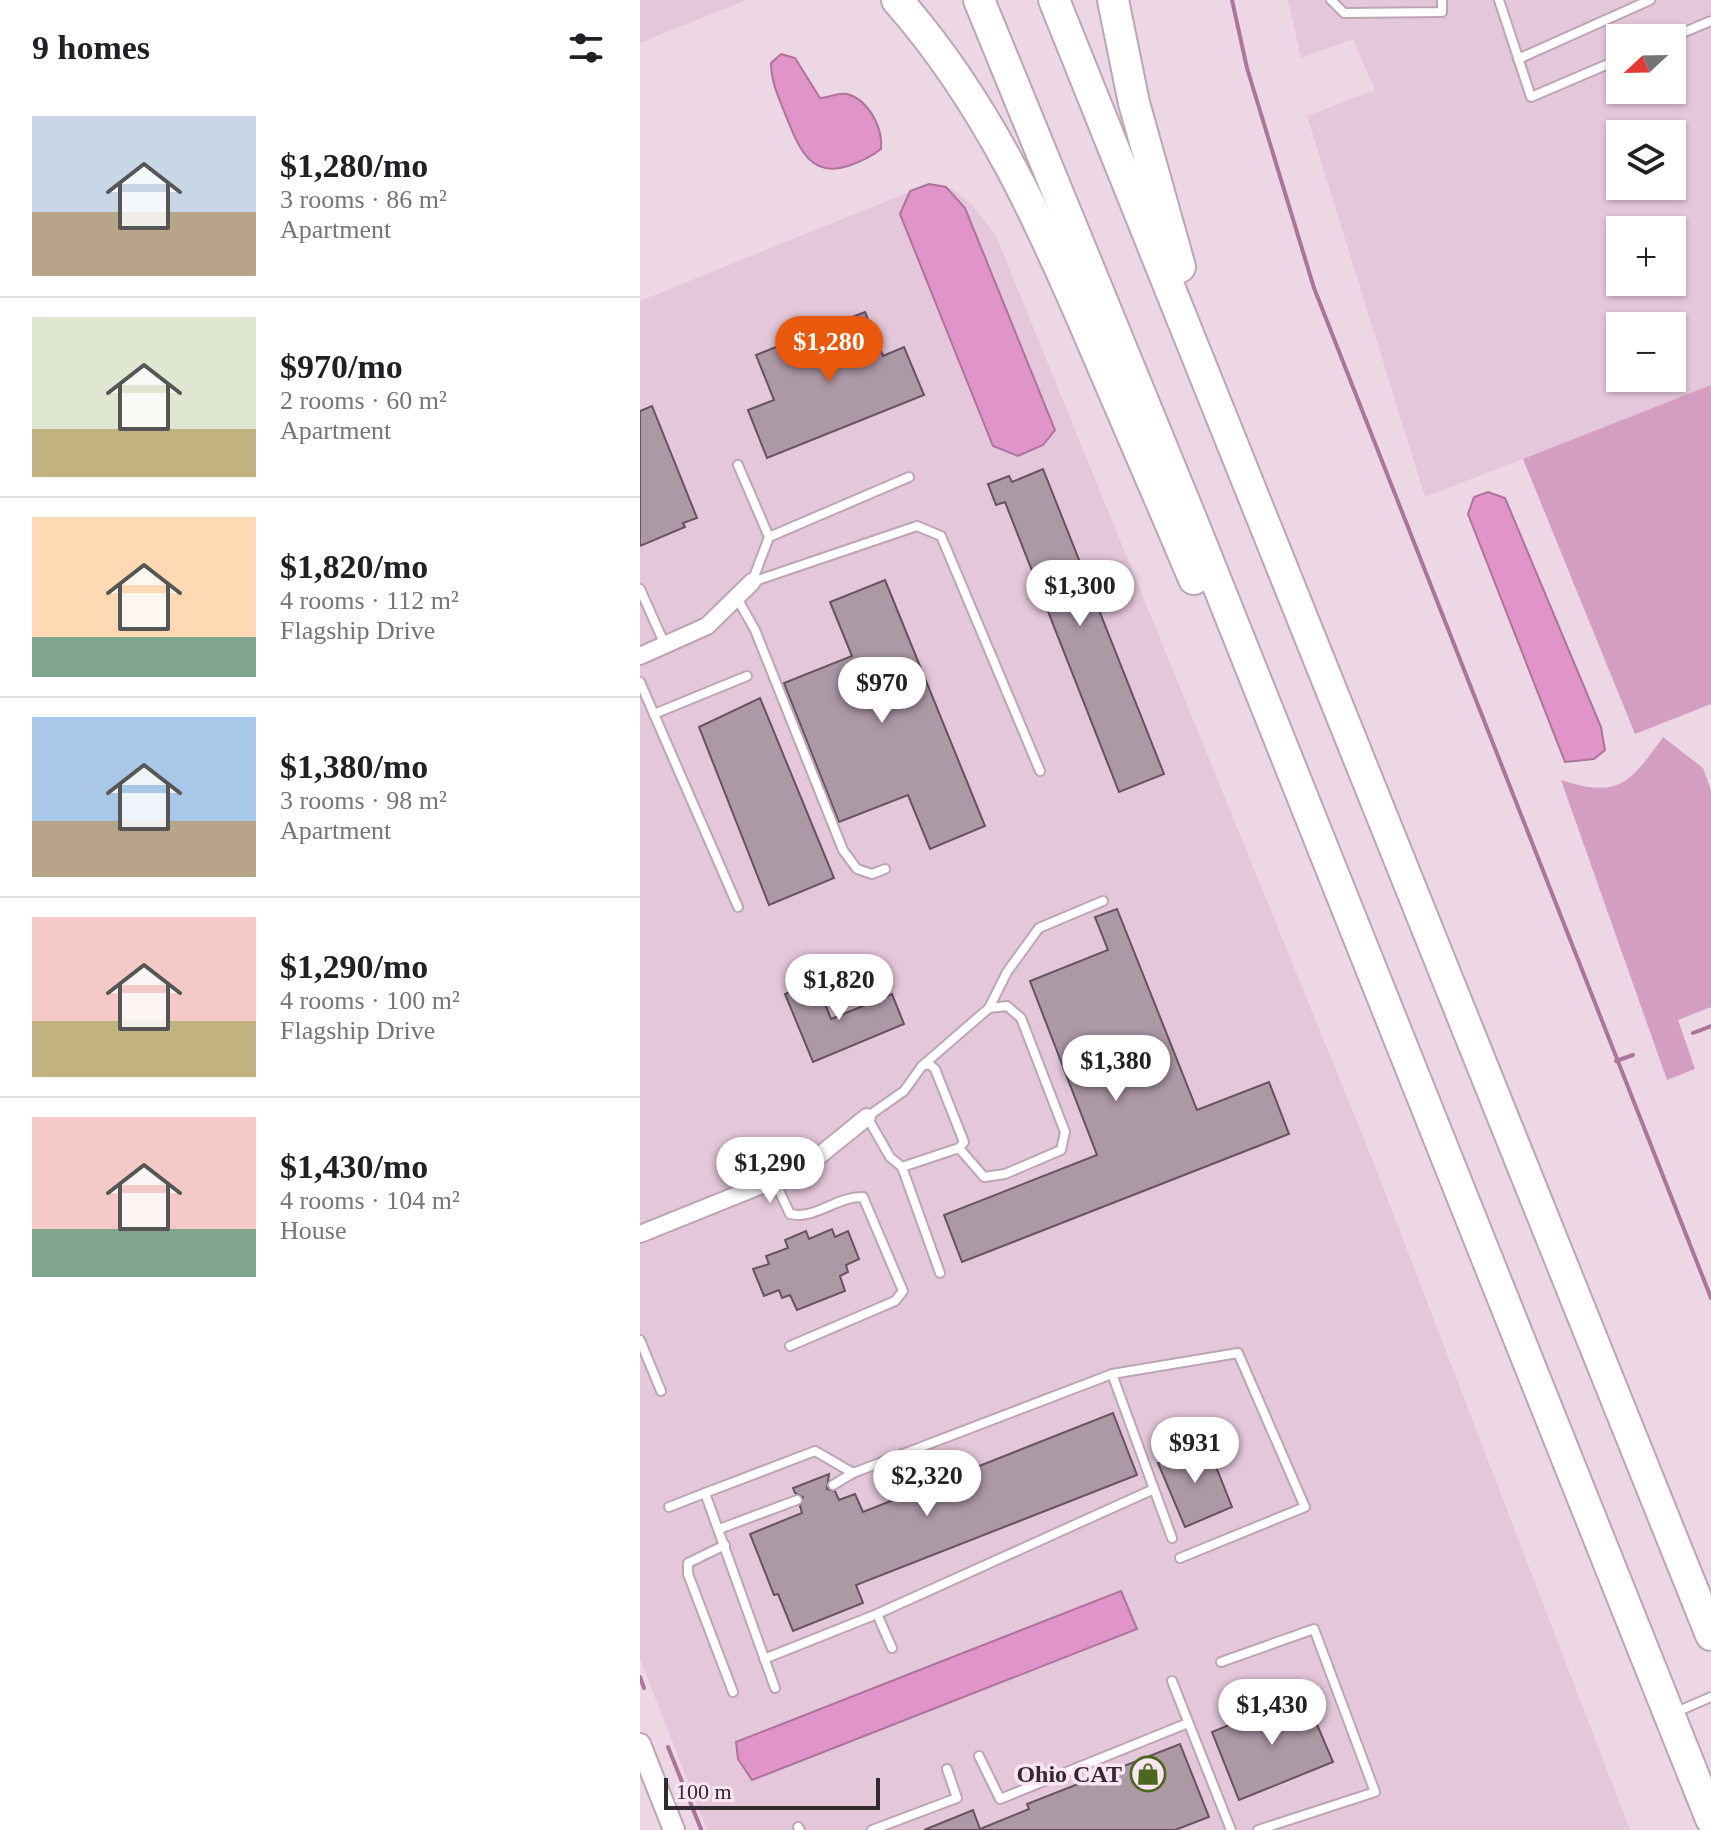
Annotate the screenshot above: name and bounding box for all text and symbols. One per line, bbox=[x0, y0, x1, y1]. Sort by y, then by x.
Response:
north arrow bbox=[1606, 24, 1686, 104]
map controls bbox=[1606, 24, 1686, 392]
icon: filters bbox=[564, 26, 608, 70]
text: 9 homes bbox=[32, 29, 150, 66]
button: layers bbox=[1606, 120, 1686, 200]
text: $1,280/mo bbox=[280, 147, 428, 184]
icon: home bbox=[96, 148, 192, 244]
text: 3 rooms · 86 m² bbox=[280, 185, 447, 214]
text: Apartment bbox=[280, 215, 391, 244]
button: + bbox=[1606, 216, 1686, 296]
button: − bbox=[1606, 312, 1686, 392]
pin: $1,280 bbox=[764, 316, 894, 384]
text: $1,280 bbox=[793, 327, 865, 356]
text: $970/mo bbox=[280, 348, 403, 385]
icon: home bbox=[96, 349, 192, 445]
text: 2 rooms · 60 m² bbox=[280, 386, 447, 415]
text: Apartment bbox=[280, 416, 391, 445]
text: $1,820/mo bbox=[280, 548, 428, 585]
icon: home bbox=[96, 549, 192, 645]
pin: $1,300 bbox=[1015, 560, 1145, 628]
text: $1,300 bbox=[1044, 571, 1116, 600]
text: 4 rooms · 112 m² bbox=[280, 586, 459, 615]
text: Flagship Drive bbox=[280, 616, 435, 645]
pin: $970 bbox=[835, 657, 929, 725]
text: $970 bbox=[856, 668, 908, 697]
text: $1,380/mo bbox=[280, 748, 428, 785]
icon: home bbox=[96, 749, 192, 845]
text: 3 rooms · 98 m² bbox=[280, 786, 447, 815]
text: Apartment bbox=[280, 816, 391, 845]
text: $1,290/mo bbox=[280, 948, 428, 985]
icon: home bbox=[96, 949, 192, 1045]
pin: $1,820 bbox=[774, 954, 904, 1022]
text: $1,820 bbox=[803, 965, 875, 994]
text: 4 rooms · 100 m² bbox=[280, 986, 460, 1015]
text: Flagship Drive bbox=[280, 1016, 435, 1045]
pin: $1,380 bbox=[1051, 1035, 1181, 1103]
text: $1,380 bbox=[1080, 1046, 1152, 1075]
pin: $1,290 bbox=[705, 1137, 835, 1205]
text: $1,430/mo bbox=[280, 1148, 428, 1185]
text: $1,290 bbox=[734, 1148, 806, 1177]
icon: home bbox=[96, 1149, 192, 1245]
text: 4 rooms · 104 m² bbox=[280, 1186, 460, 1215]
text: House bbox=[280, 1216, 346, 1245]
pin: $931 bbox=[1148, 1417, 1242, 1485]
text: $931 bbox=[1169, 1428, 1221, 1457]
pin: $2,320 bbox=[862, 1450, 992, 1518]
text: $2,320 bbox=[891, 1461, 963, 1490]
pin: $1,430 bbox=[1207, 1679, 1337, 1747]
text: $1,430 bbox=[1236, 1690, 1308, 1719]
shop icon: Ohio CAT bbox=[1129, 1755, 1167, 1793]
place label: Ohio CAT bbox=[1016, 1761, 1122, 1787]
scale bar bbox=[664, 1774, 880, 1810]
text: 100 m bbox=[676, 1779, 732, 1804]

